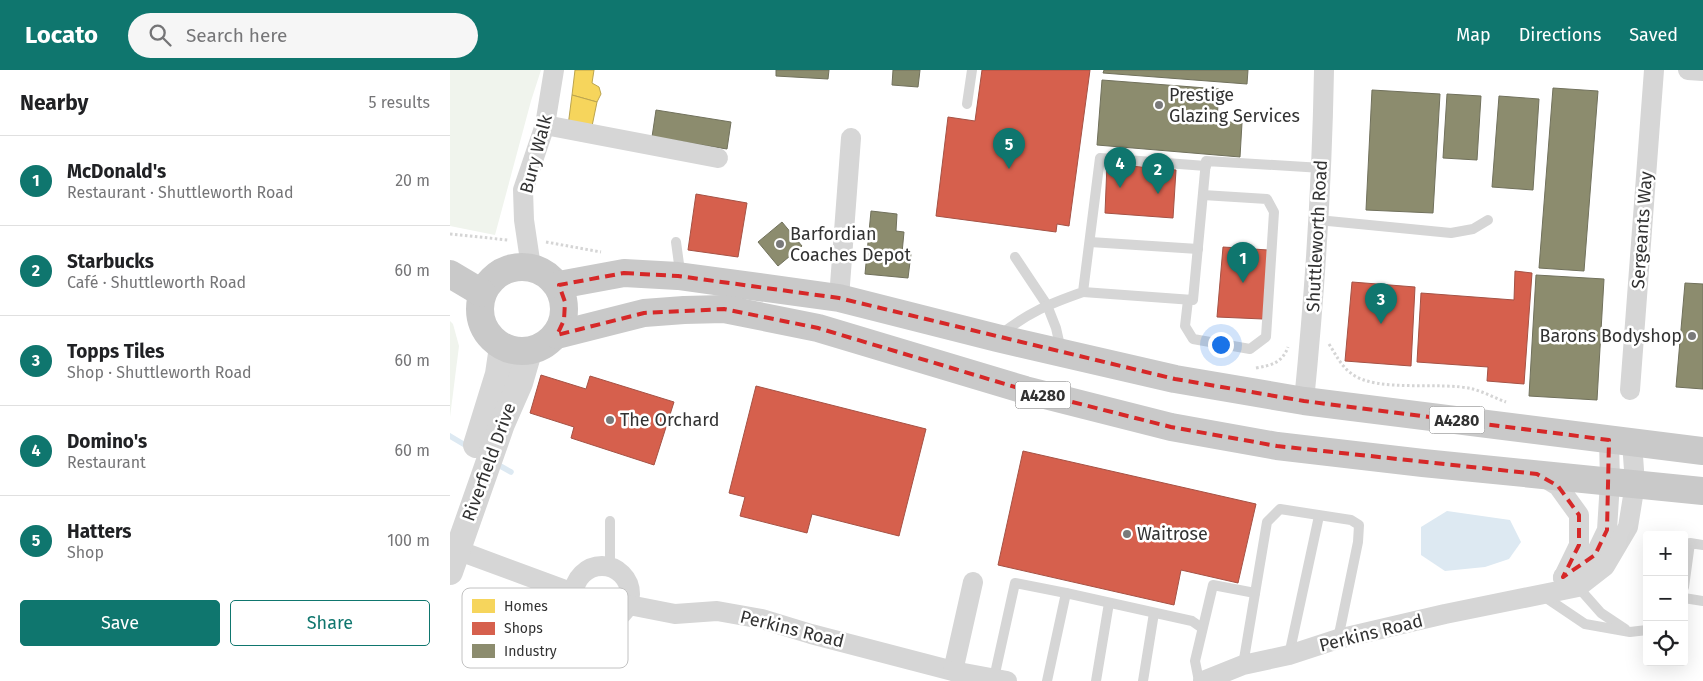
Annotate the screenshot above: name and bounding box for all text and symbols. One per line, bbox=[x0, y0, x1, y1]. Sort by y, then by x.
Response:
search box bbox=[128, 13, 478, 58]
text: Locato bbox=[25, 21, 98, 49]
icon: search bbox=[146, 21, 174, 49]
text: Search here bbox=[186, 24, 287, 47]
text: Map bbox=[1456, 24, 1491, 46]
text: Directions bbox=[1519, 24, 1601, 46]
text: Saved bbox=[1629, 24, 1678, 46]
place label: Prestige Glazing Services bbox=[1169, 84, 1300, 127]
text: Nearby bbox=[20, 90, 88, 116]
text: 5 results bbox=[369, 93, 430, 112]
marker: Prestige Glazing Services bbox=[1153, 99, 1165, 111]
street label: Bury Walk bbox=[515, 112, 557, 196]
pin: 5 bbox=[993, 128, 1025, 169]
pin: 4 bbox=[1104, 147, 1136, 188]
pin: 2 bbox=[1142, 153, 1174, 194]
street label: Shuttleworth Road bbox=[1302, 159, 1332, 313]
text: McDonald's bbox=[67, 160, 166, 183]
street label: Sergeants Way bbox=[1627, 170, 1657, 289]
text: 1 bbox=[32, 171, 40, 190]
text: 20 m bbox=[395, 171, 430, 190]
text: Restaurant · Shuttleworth Road bbox=[67, 183, 294, 202]
place label: Barfordian Coaches Depot bbox=[790, 223, 912, 266]
marker: Barfordian Coaches Depot bbox=[774, 238, 786, 250]
pin: 1 bbox=[1227, 242, 1259, 283]
text: Starbucks bbox=[67, 250, 154, 273]
text: 2 bbox=[32, 261, 40, 280]
text: 60 m bbox=[395, 261, 430, 280]
text: Café · Shuttleworth Road bbox=[67, 273, 246, 292]
pin: 3 bbox=[1365, 283, 1397, 324]
place label: Barons Bodyshop bbox=[1540, 325, 1682, 347]
marker: Barons Bodyshop bbox=[1686, 330, 1698, 342]
your location bbox=[1208, 332, 1234, 358]
text: Topps Tiles bbox=[67, 340, 165, 363]
text: 3 bbox=[32, 351, 40, 370]
text: 60 m bbox=[395, 351, 430, 370]
text: Shop · Shuttleworth Road bbox=[67, 363, 252, 382]
road number: A4280 bbox=[1016, 382, 1070, 408]
street label: Riverfield Drive bbox=[457, 400, 521, 524]
road number: A4280 bbox=[1430, 406, 1484, 434]
place label: The Orchard bbox=[620, 409, 719, 431]
marker: The Orchard bbox=[604, 414, 616, 426]
text: Domino's bbox=[67, 430, 147, 453]
text: 4 bbox=[31, 441, 41, 460]
text: 60 m bbox=[395, 441, 430, 460]
text: Restaurant bbox=[67, 453, 146, 472]
text: Hatters bbox=[67, 520, 131, 543]
place label: Waitrose bbox=[1137, 523, 1208, 545]
marker: Waitrose bbox=[1121, 528, 1133, 540]
text: 5 bbox=[32, 531, 40, 550]
text: 100 m bbox=[387, 531, 430, 550]
map controls bbox=[1643, 531, 1688, 666]
button: + bbox=[1643, 531, 1688, 576]
text: Shop bbox=[67, 543, 104, 562]
button: − bbox=[1643, 576, 1688, 621]
legend bbox=[462, 588, 628, 668]
text: Homes bbox=[504, 598, 548, 615]
button: Save bbox=[20, 600, 220, 646]
button: Share bbox=[230, 600, 430, 646]
street label: Perkins Road bbox=[738, 605, 846, 653]
street label: Perkins Road bbox=[1317, 609, 1425, 657]
text: Shops bbox=[504, 620, 543, 637]
button: locate bbox=[1643, 621, 1688, 666]
text: Industry bbox=[504, 643, 557, 660]

